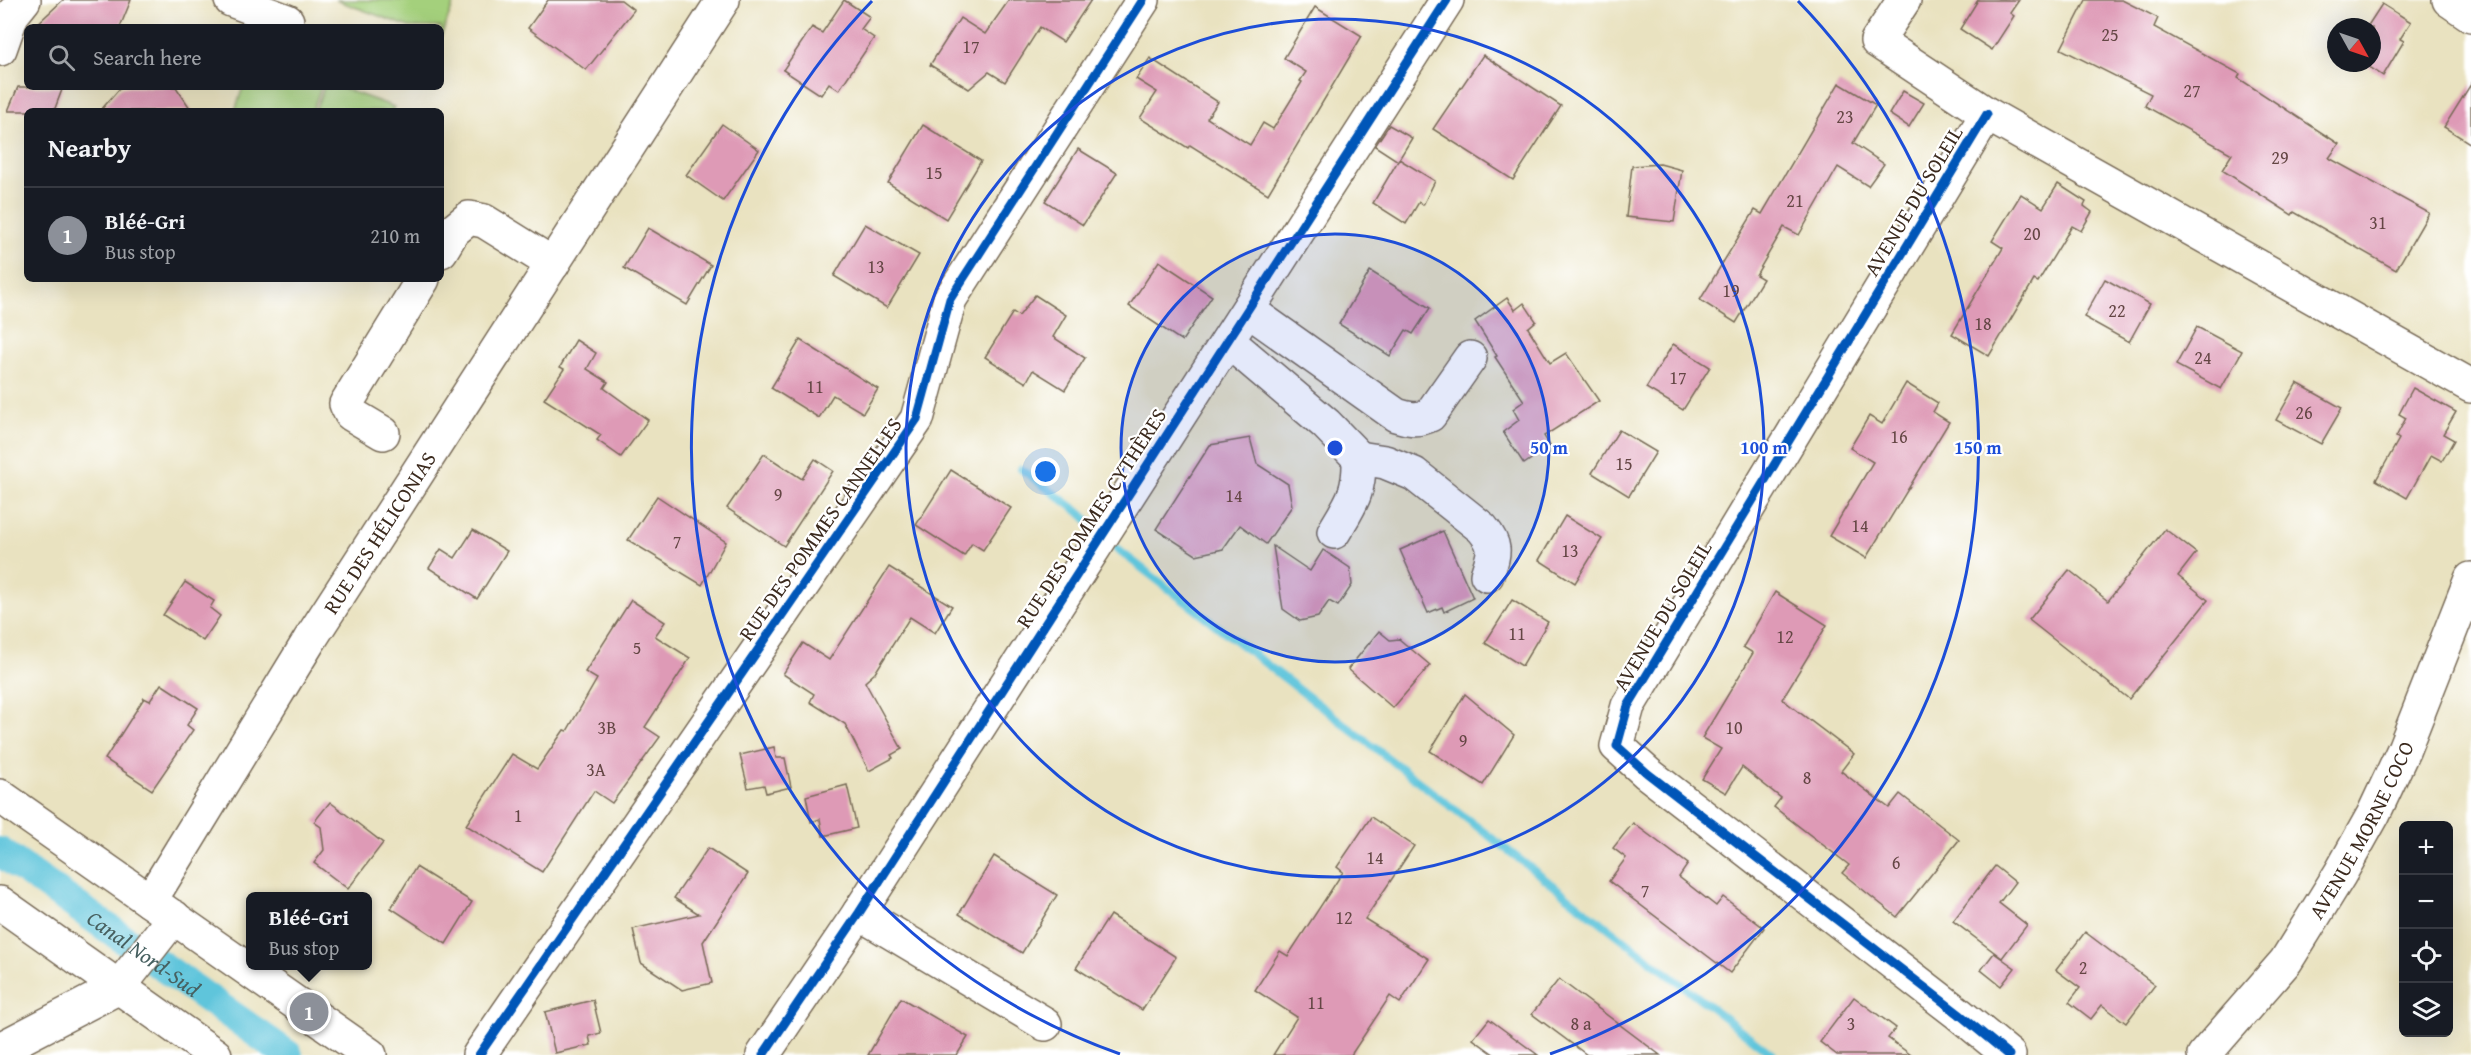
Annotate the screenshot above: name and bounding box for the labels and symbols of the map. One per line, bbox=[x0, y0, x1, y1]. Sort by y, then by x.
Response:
north arrow bbox=[2327, 18, 2381, 72]
house number: 25 bbox=[2101, 21, 2119, 48]
house number: 17 bbox=[962, 33, 980, 60]
house number: 27 bbox=[2183, 77, 2201, 104]
house number: 23 bbox=[1836, 103, 1854, 130]
street label: AVENUE DU SOLEIL bbox=[1856, 120, 1970, 282]
house number: 29 bbox=[2271, 144, 2289, 171]
house number: 15 bbox=[925, 159, 943, 186]
house number: 21 bbox=[1786, 187, 1804, 214]
house number: 31 bbox=[2369, 209, 2387, 236]
house number: 20 bbox=[2023, 220, 2041, 247]
house number: 13 bbox=[867, 253, 885, 280]
house number: 19 bbox=[1722, 277, 1740, 304]
house number: 22 bbox=[2108, 297, 2126, 324]
house number: 18 bbox=[1974, 310, 1992, 337]
house number: 24 bbox=[2194, 344, 2212, 371]
house number: 17 bbox=[1669, 364, 1687, 391]
house number: 11 bbox=[806, 373, 824, 400]
house number: 26 bbox=[2295, 399, 2313, 426]
street label: RUE DES POMMES CYTHÈRES bbox=[1008, 402, 1174, 634]
street label: RUE DES POMMES CANNELLES bbox=[731, 411, 909, 647]
house number: 16 bbox=[1890, 423, 1908, 450]
text: 50 m bbox=[1530, 434, 1569, 461]
text: 100 m bbox=[1740, 434, 1788, 461]
text: 150 m bbox=[1954, 434, 2002, 461]
centre of rings bbox=[1325, 438, 1345, 458]
street label: RUE DES HÉLICONIAS bbox=[315, 445, 443, 620]
house number: 15 bbox=[1615, 450, 1633, 477]
your location bbox=[1031, 457, 1060, 486]
house number: 9 bbox=[774, 481, 782, 508]
house number: 14 bbox=[1225, 482, 1243, 509]
house number: 14 bbox=[1851, 512, 1869, 539]
house number: 7 bbox=[673, 528, 681, 555]
street label: AVENUE DU SOLEIL bbox=[1605, 535, 1719, 697]
house number: 13 bbox=[1561, 537, 1579, 564]
house number: 11 bbox=[1508, 620, 1526, 647]
house number: 12 bbox=[1776, 623, 1794, 650]
house number: 5 bbox=[633, 634, 641, 661]
house number: 3B bbox=[598, 714, 616, 741]
house number: 10 bbox=[1725, 714, 1743, 741]
house number: 9 bbox=[1459, 727, 1467, 754]
street label: AVENUE MORNE COCO bbox=[2300, 737, 2421, 925]
house number: 3A bbox=[586, 756, 606, 783]
house number: 8 bbox=[1803, 764, 1811, 791]
house number: 1 bbox=[514, 802, 522, 829]
house number: 14 bbox=[1366, 844, 1384, 871]
house number: 6 bbox=[1892, 849, 1900, 876]
house number: 7 bbox=[1641, 877, 1649, 904]
water label: Canal Nord-Sud bbox=[81, 902, 207, 1005]
house number: 12 bbox=[1335, 904, 1353, 931]
house number: 2 bbox=[2079, 954, 2087, 981]
house number: 11 bbox=[1307, 989, 1325, 1016]
pin: 1 bbox=[290, 990, 328, 1034]
house number: 8 a bbox=[1570, 1010, 1592, 1037]
house number: 3 bbox=[1847, 1010, 1855, 1037]

